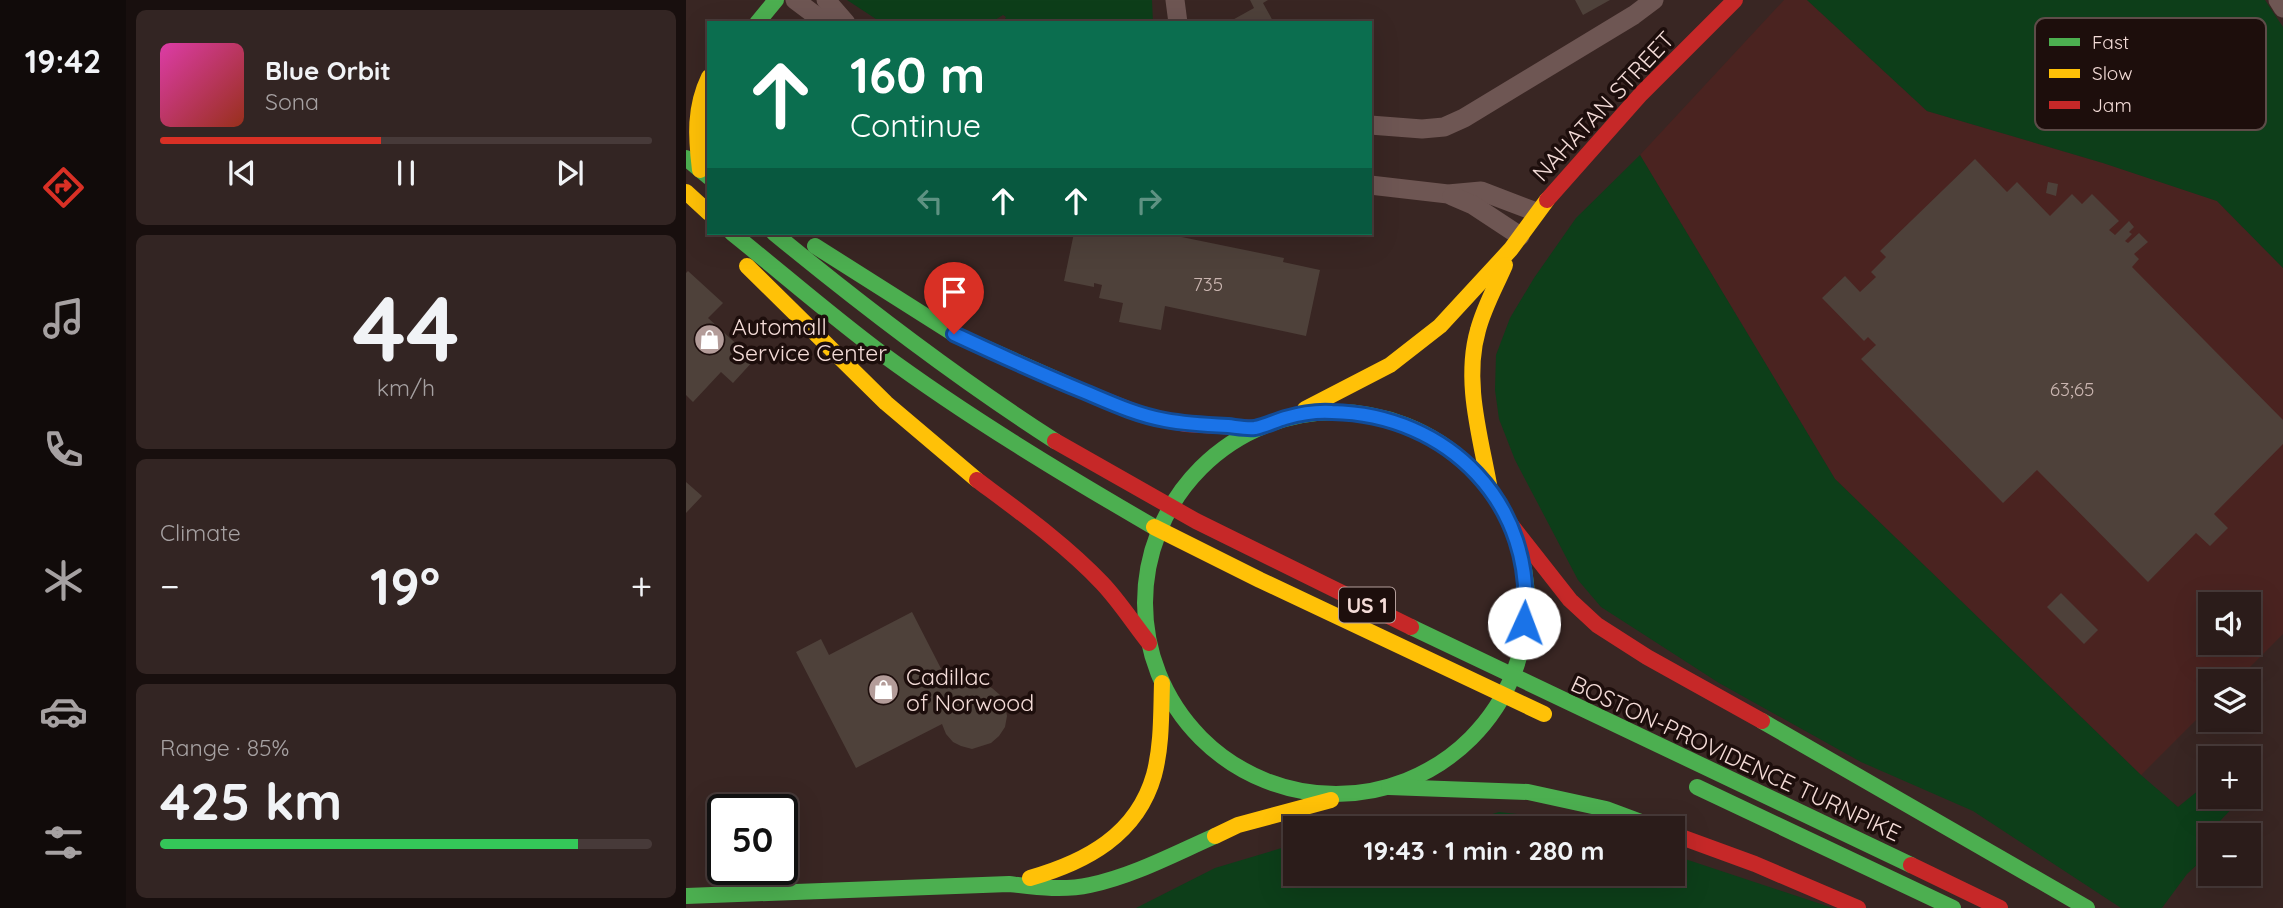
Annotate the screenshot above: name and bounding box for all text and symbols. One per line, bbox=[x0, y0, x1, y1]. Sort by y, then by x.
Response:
legend bbox=[2035, 18, 2266, 130]
street label: NAHATAN STREET bbox=[1526, 25, 1680, 187]
text: Fast bbox=[2092, 30, 2129, 54]
text: 19:42 bbox=[25, 41, 101, 81]
text: 160 m bbox=[850, 44, 985, 105]
icon: ahead bbox=[735, 49, 826, 140]
text: Blue Orbit bbox=[265, 54, 391, 87]
text: Slow bbox=[2092, 61, 2133, 85]
text: Sona bbox=[265, 87, 319, 116]
text: Jam bbox=[2092, 93, 2132, 117]
text: Continue bbox=[850, 105, 981, 145]
icon: previous bbox=[223, 154, 261, 192]
icon: pause bbox=[387, 154, 425, 192]
icon: next bbox=[551, 154, 589, 192]
icon: directions bbox=[39, 163, 88, 212]
icon: left bbox=[911, 182, 949, 220]
icon: ahead bbox=[984, 182, 1022, 220]
icon: ahead bbox=[1057, 182, 1095, 220]
icon: right bbox=[1130, 182, 1168, 220]
pin bbox=[924, 262, 984, 334]
text: 44 bbox=[352, 270, 460, 384]
house number: 735 bbox=[1193, 272, 1223, 296]
icon: arrive bbox=[935, 273, 973, 311]
icon: music bbox=[39, 294, 88, 343]
place label: Automall Service Center bbox=[732, 312, 887, 367]
shop icon: Automall Service Center bbox=[692, 322, 726, 356]
text: km/h bbox=[377, 373, 435, 402]
house number: 63;65 bbox=[2050, 377, 2094, 401]
icon: phone bbox=[39, 425, 88, 474]
text: Climate bbox=[160, 518, 241, 547]
text: 19° bbox=[370, 553, 440, 618]
icon: climate bbox=[39, 556, 88, 605]
text: − bbox=[160, 562, 180, 610]
text: + bbox=[631, 562, 652, 610]
position arrow bbox=[1487, 586, 1561, 660]
road number: US 1 bbox=[1339, 588, 1395, 622]
map controls bbox=[2198, 592, 2261, 886]
button: sound bbox=[2198, 592, 2261, 655]
place label: Cadillac of Norwood bbox=[906, 662, 1034, 717]
street label: BOSTON-PROVIDENCE TURNPIKE bbox=[1566, 669, 1906, 847]
button: layers bbox=[2198, 669, 2261, 732]
shop icon: Cadillac of Norwood bbox=[866, 672, 900, 706]
icon: car bbox=[39, 687, 88, 736]
text: Range · 85% bbox=[160, 733, 289, 762]
button: + bbox=[2198, 746, 2261, 809]
text: 425 km bbox=[160, 768, 342, 833]
speed limit sign: 50 bbox=[707, 794, 798, 885]
icon: filters bbox=[39, 818, 88, 867]
button: − bbox=[2198, 823, 2261, 886]
text: 19:43 · 1 min · 280 m bbox=[1363, 834, 1605, 867]

